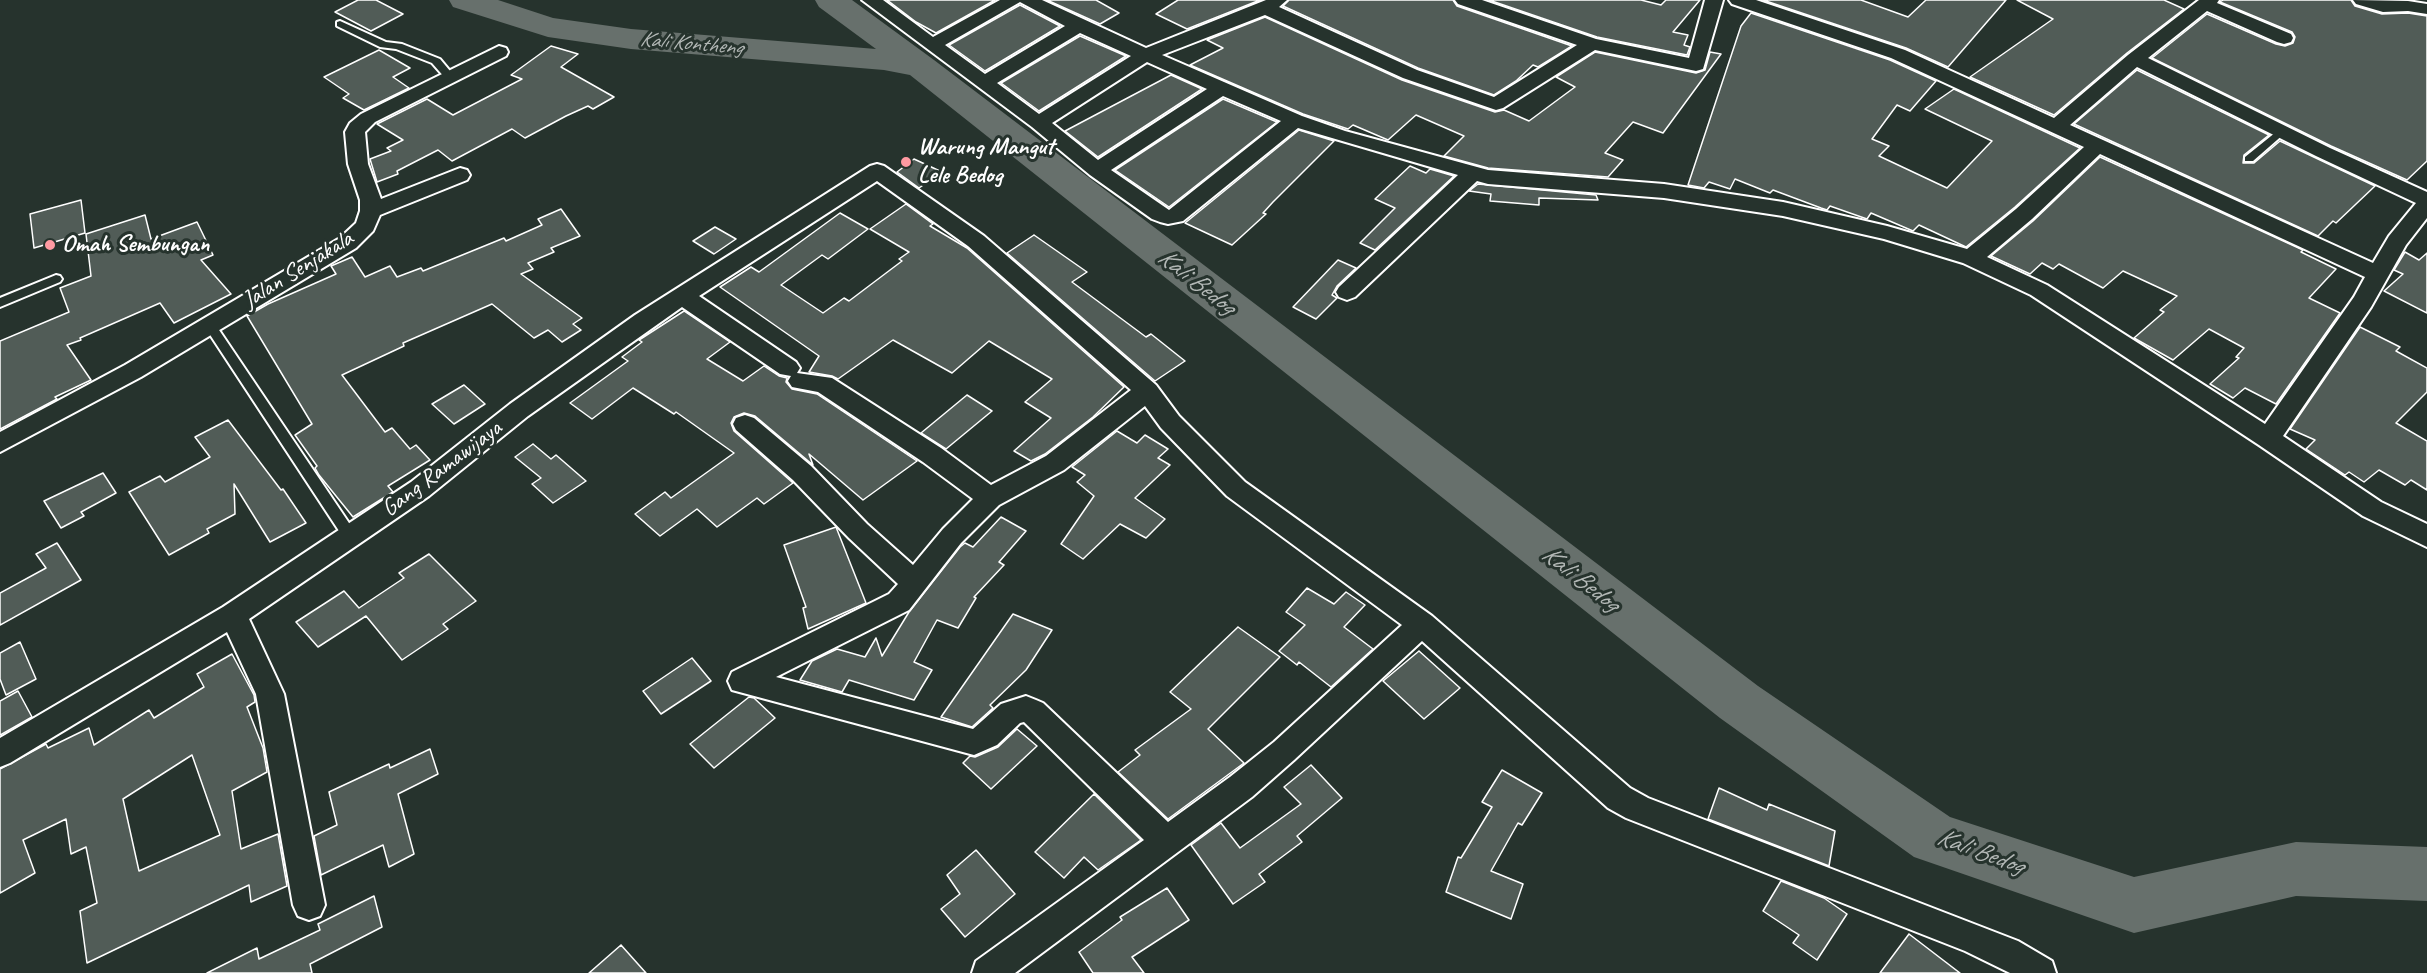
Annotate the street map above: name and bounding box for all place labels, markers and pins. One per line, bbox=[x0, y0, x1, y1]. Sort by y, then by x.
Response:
place label: Warung Mangut Lele Bedog bbox=[918, 134, 1054, 190]
marker: Warung Mangut Lele Bedog bbox=[899, 155, 913, 169]
place label: Omah Sembungan bbox=[62, 231, 209, 259]
marker: Omah Sembungan bbox=[43, 238, 57, 252]

